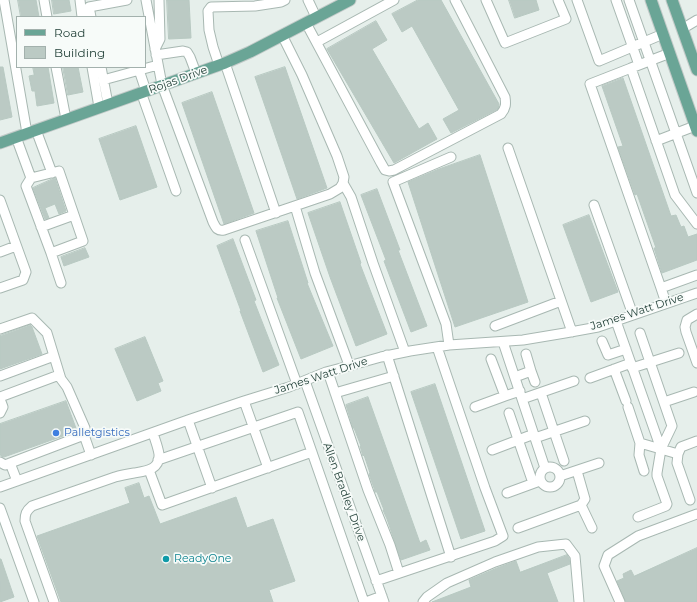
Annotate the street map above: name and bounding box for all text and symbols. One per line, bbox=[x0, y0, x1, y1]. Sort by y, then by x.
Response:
legend bbox=[16, 16, 146, 68]
text: Road bbox=[54, 25, 85, 40]
text: Building bbox=[54, 45, 105, 60]
street label: Rojas Drive bbox=[147, 63, 209, 97]
street label: James Watt Drive bbox=[589, 291, 685, 333]
street label: James Watt Drive bbox=[273, 355, 369, 397]
place label: Palletgistics bbox=[64, 426, 130, 440]
marker: Palletgistics bbox=[51, 428, 61, 438]
street label: Allen Bradley Drive bbox=[320, 441, 368, 543]
place label: ReadyOne bbox=[174, 552, 232, 566]
marker: ReadyOne bbox=[161, 554, 171, 564]

